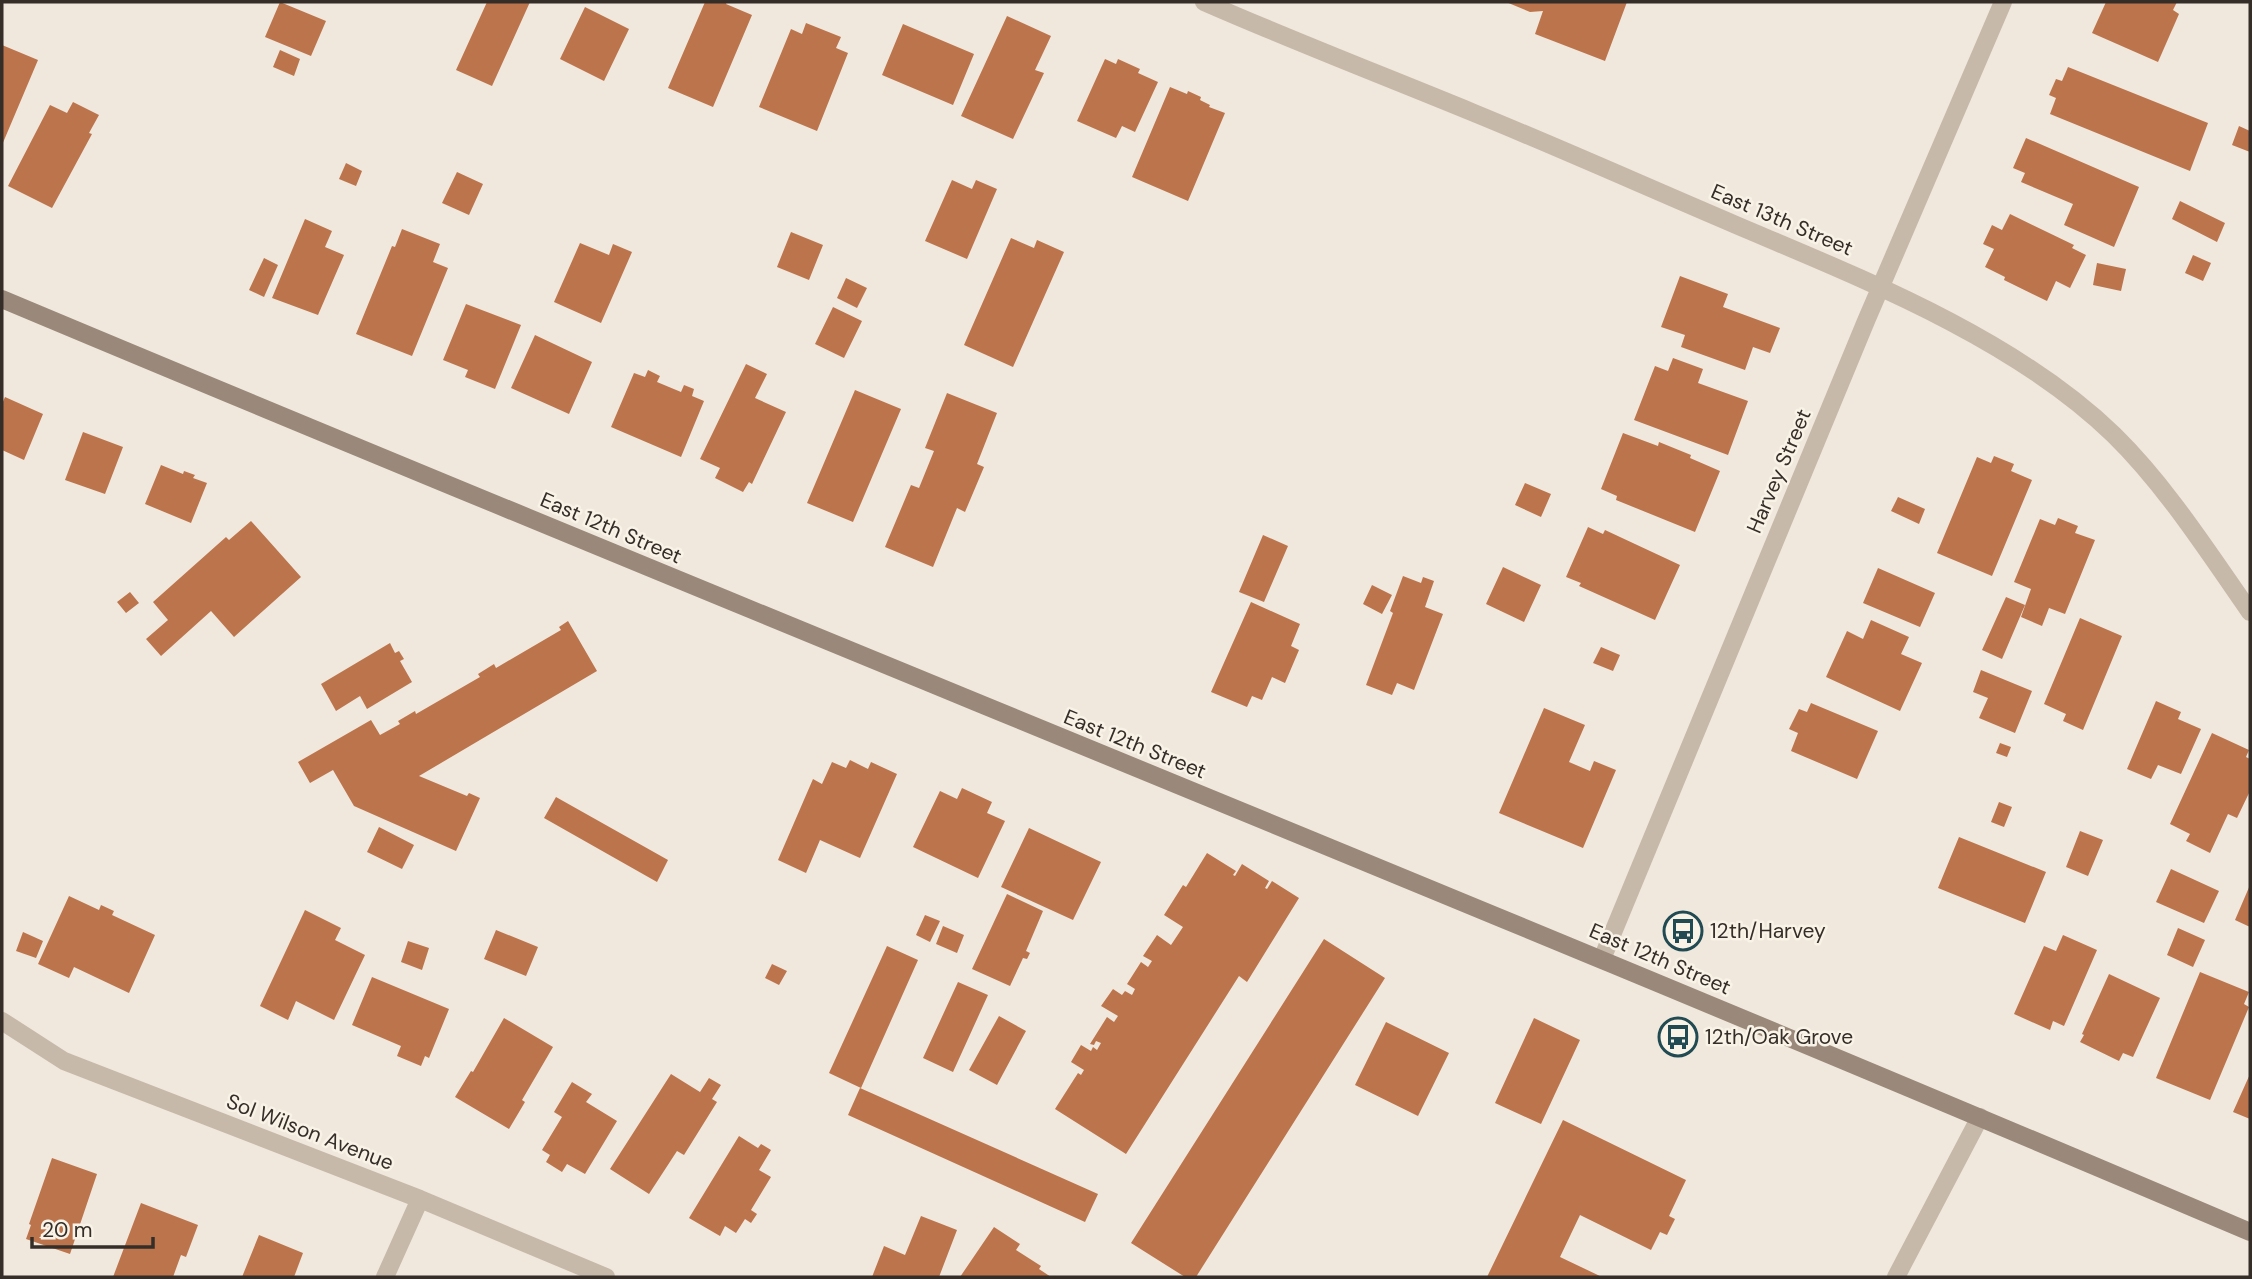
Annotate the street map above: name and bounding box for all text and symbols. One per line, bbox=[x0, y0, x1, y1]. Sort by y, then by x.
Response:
street label: East 13th Street bbox=[1707, 178, 1857, 262]
street label: Harvey Street bbox=[1740, 405, 1818, 537]
street label: East 12th Street bbox=[536, 486, 686, 570]
street label: East 12th Street bbox=[1060, 703, 1210, 785]
bus stop icon: 12th/Harvey bbox=[1662, 910, 1704, 952]
street label: East 12th Street bbox=[1585, 917, 1735, 1001]
place label: 12th/Harvey bbox=[1710, 917, 1826, 945]
bus stop icon: 12th/Oak Grove bbox=[1657, 1016, 1699, 1058]
place label: 12th/Oak Grove bbox=[1705, 1023, 1853, 1051]
street label: Sol Wilson Avenue bbox=[222, 1087, 398, 1177]
scale bar bbox=[32, 1206, 152, 1250]
text: 20 m bbox=[42, 1216, 93, 1244]

